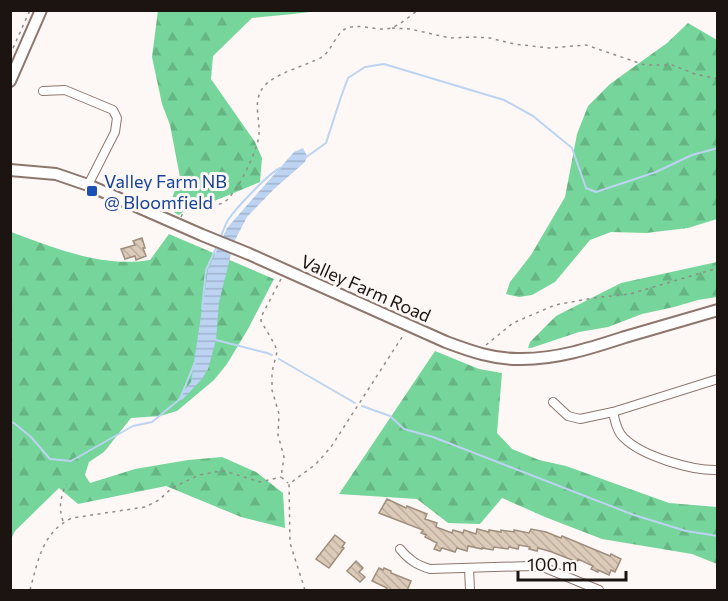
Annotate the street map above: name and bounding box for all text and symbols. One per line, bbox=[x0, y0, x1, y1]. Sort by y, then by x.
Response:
place label: Valley Farm NB @ Bloomfield bbox=[104, 170, 227, 213]
marker: Valley Farm NB @ Bloomfield bbox=[85, 184, 99, 198]
street label: Valley Farm Road bbox=[298, 250, 434, 326]
scale bar bbox=[518, 544, 626, 582]
text: 100 m bbox=[527, 553, 577, 575]

